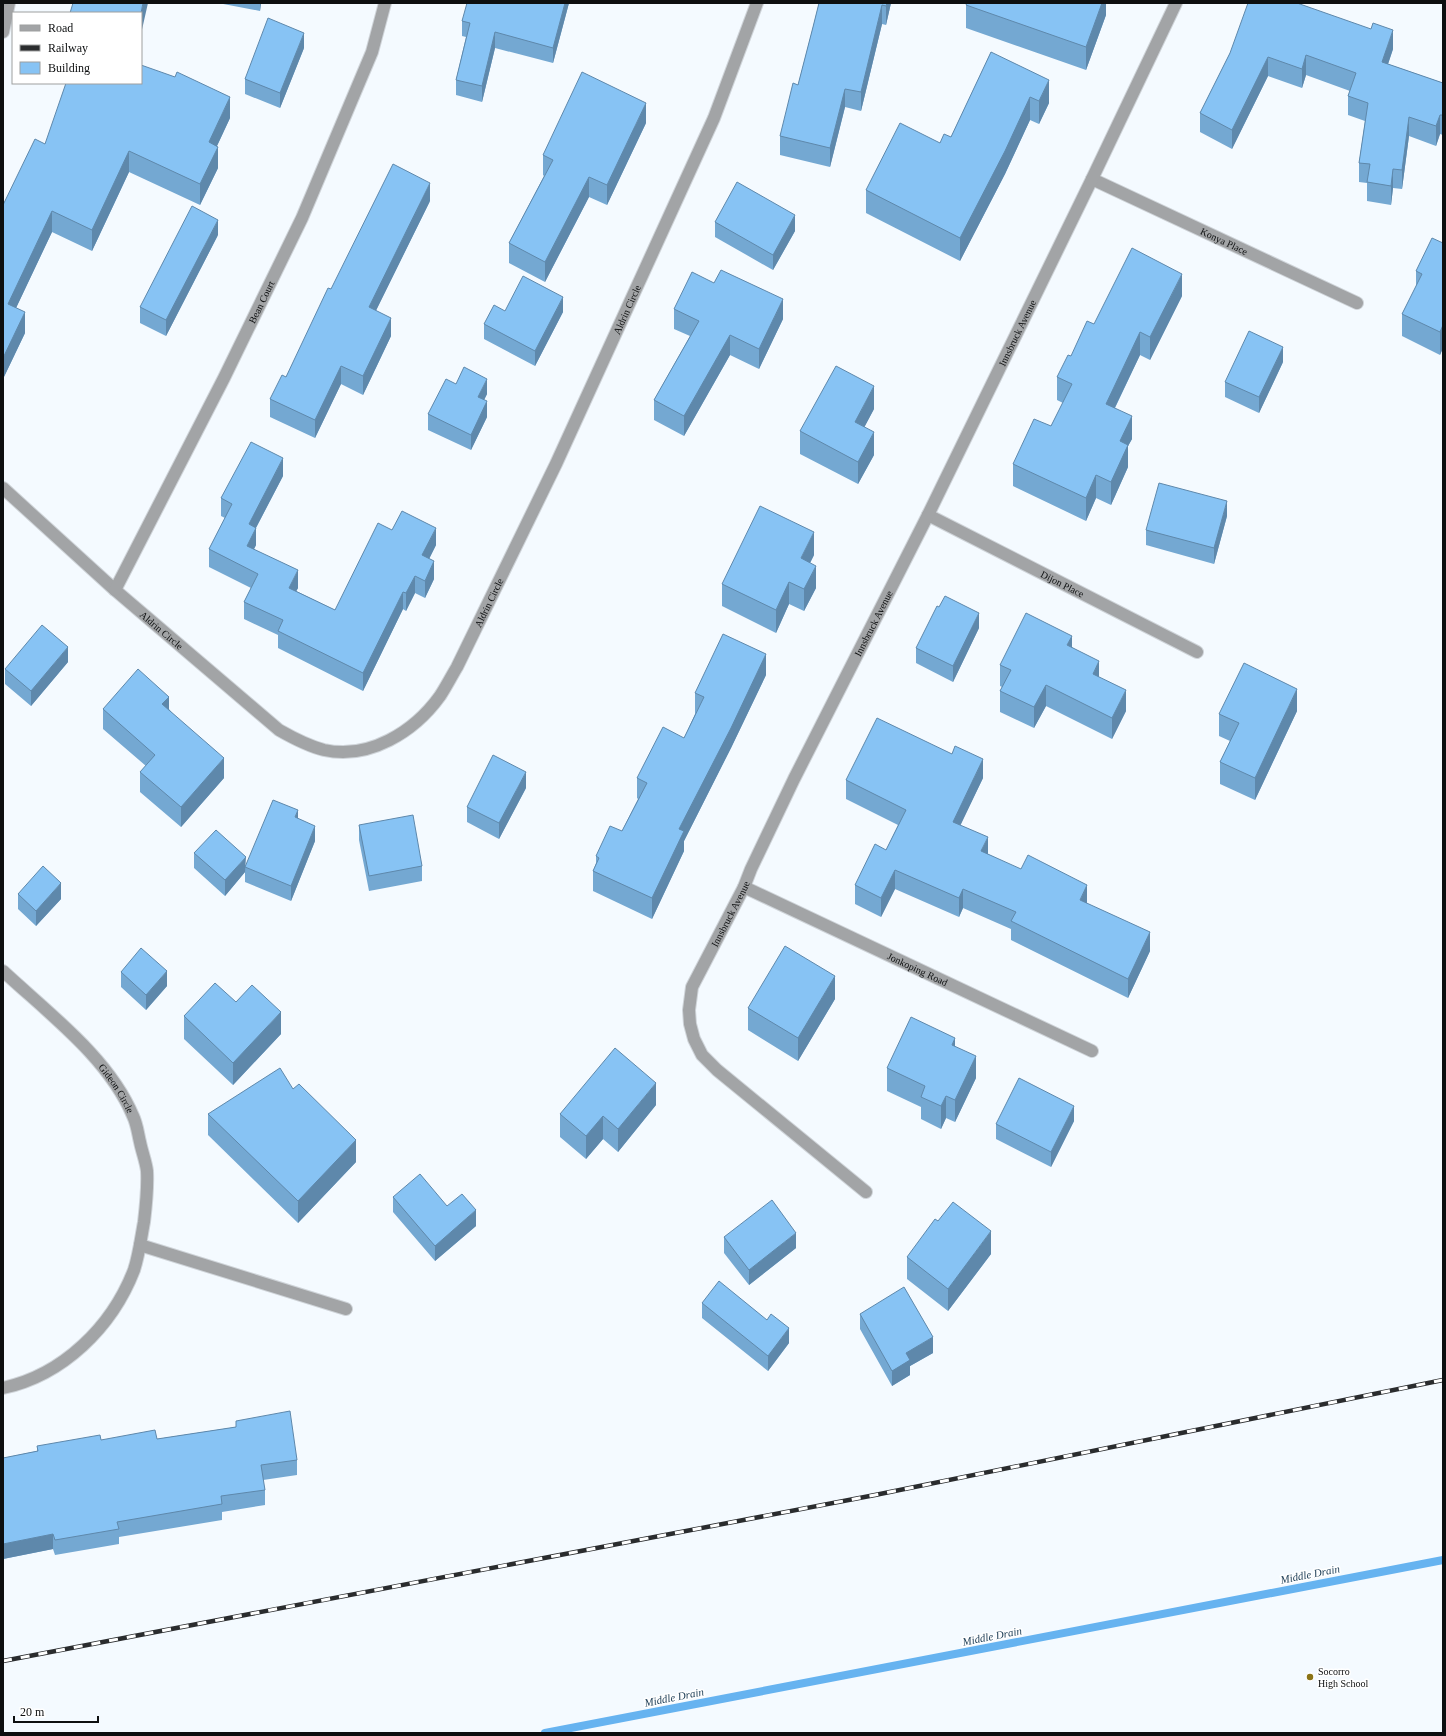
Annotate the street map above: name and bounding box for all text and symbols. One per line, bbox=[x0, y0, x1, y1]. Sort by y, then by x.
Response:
legend bbox=[12, 12, 142, 84]
text: Road bbox=[48, 21, 73, 35]
text: Railway bbox=[48, 41, 88, 55]
text: Building bbox=[48, 61, 90, 75]
street label: Konya Place bbox=[1199, 225, 1250, 257]
street label: Bean Court bbox=[246, 279, 276, 325]
street label: Aldrin Circle bbox=[611, 283, 643, 336]
street label: Innsbruck Avenue bbox=[996, 297, 1038, 368]
street label: Dijon Place bbox=[1039, 568, 1086, 599]
street label: Aldrin Circle bbox=[472, 576, 505, 629]
street label: Innsbruck Avenue bbox=[852, 588, 895, 658]
street label: Aldrin Circle bbox=[138, 609, 186, 652]
street label: Innsbruck Avenue bbox=[709, 879, 752, 948]
street label: Jonkoping Road bbox=[886, 950, 950, 988]
street label: Gideon Circle bbox=[97, 1061, 137, 1115]
water label: Middle Drain bbox=[1278, 1562, 1341, 1586]
water label: Middle Drain bbox=[960, 1624, 1023, 1648]
place label: Socorro High School bbox=[1318, 1666, 1369, 1689]
marker: Socorro High School bbox=[1305, 1672, 1315, 1682]
water label: Middle Drain bbox=[642, 1685, 705, 1709]
scale bar bbox=[14, 1698, 98, 1724]
text: 20 m bbox=[20, 1705, 45, 1719]

